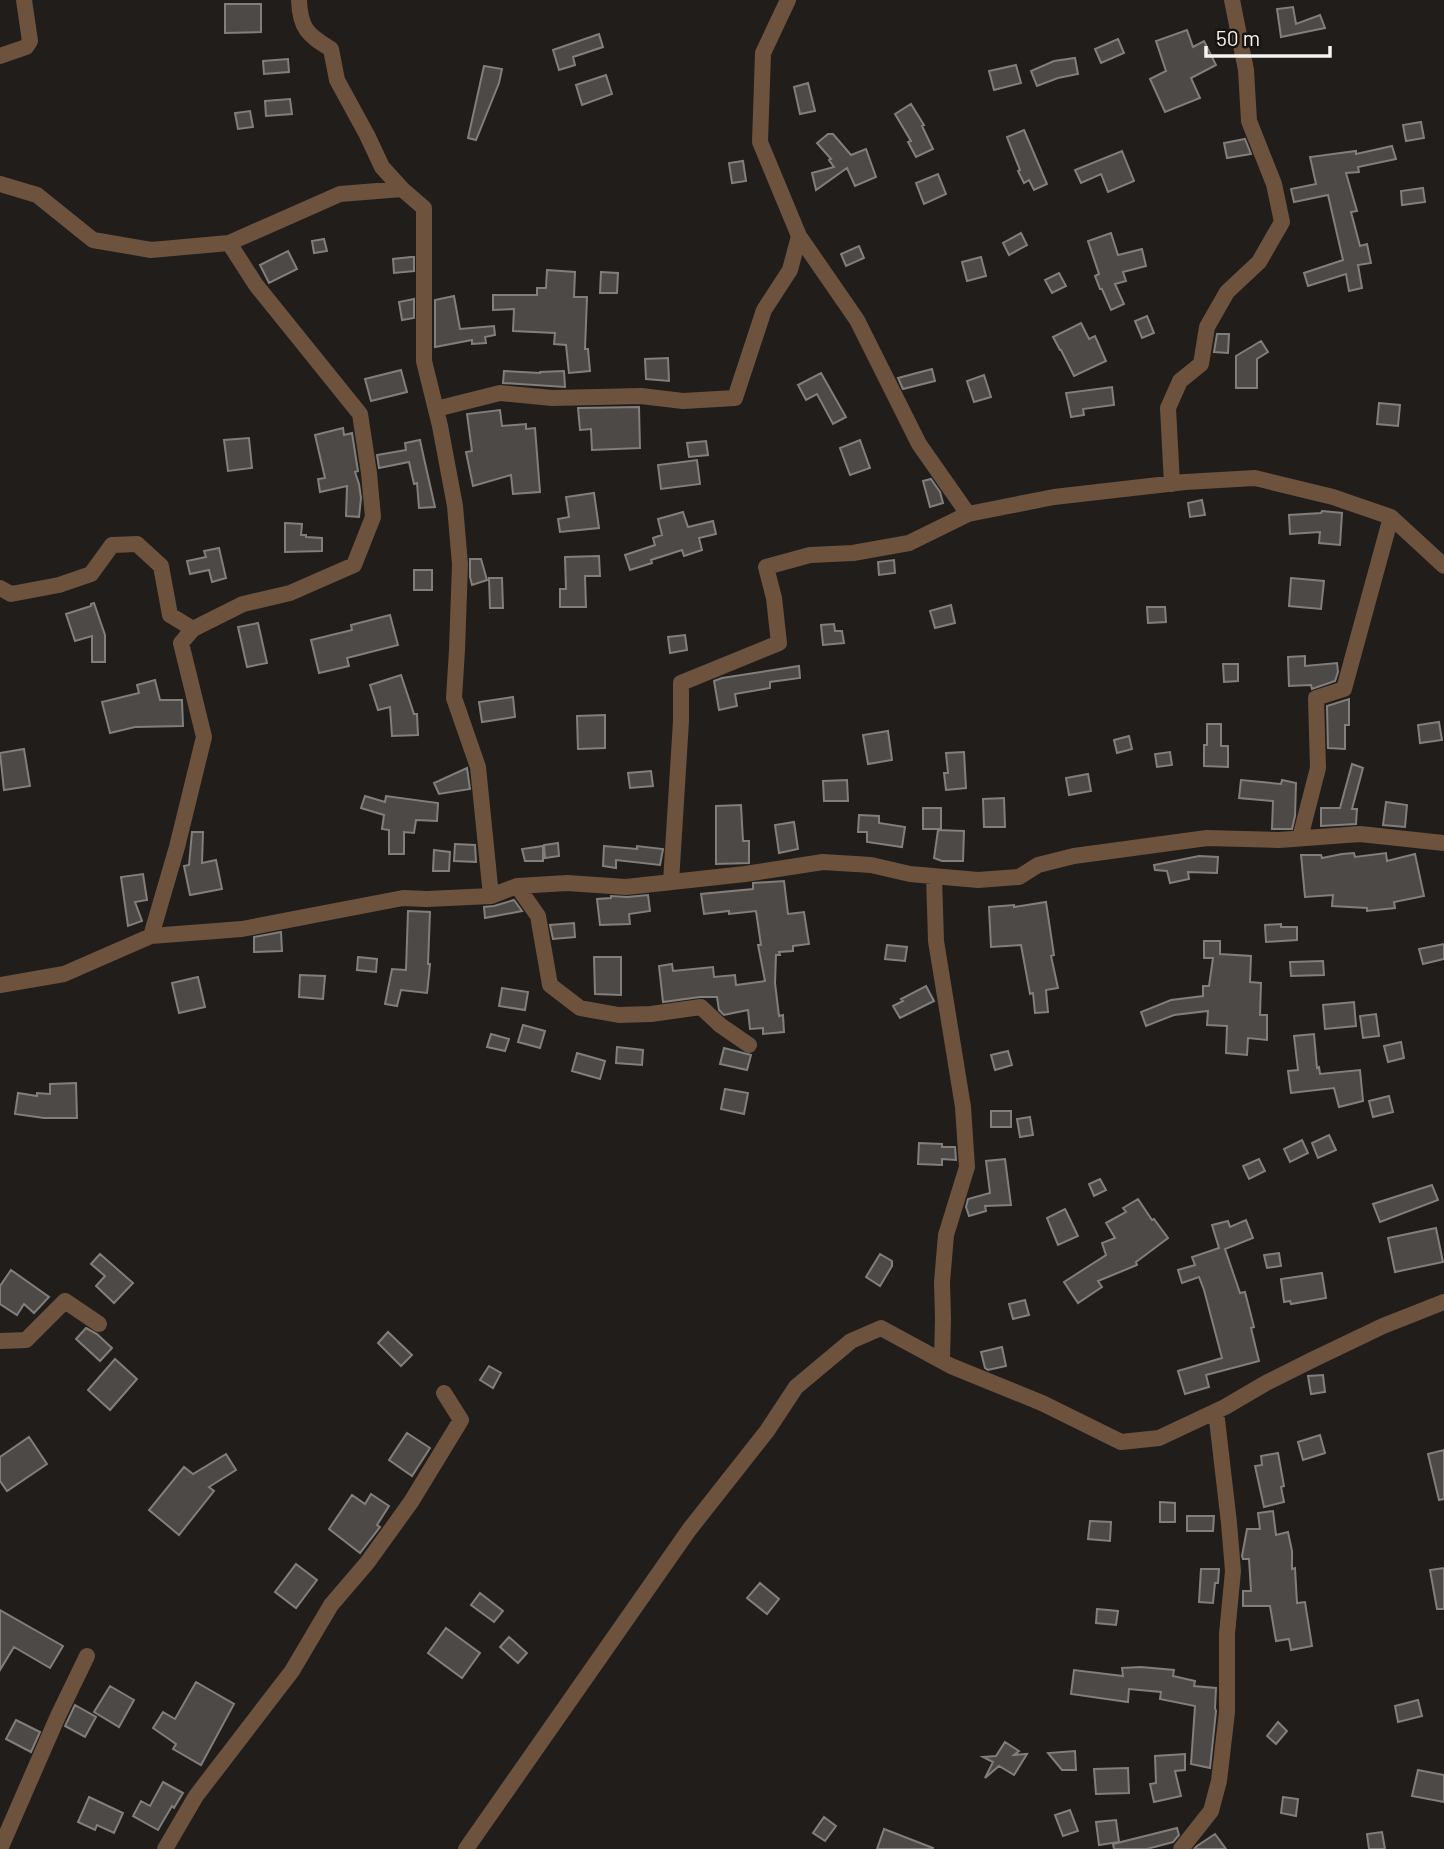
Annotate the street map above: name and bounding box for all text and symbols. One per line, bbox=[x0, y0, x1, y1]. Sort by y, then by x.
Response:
scale bar bbox=[1206, 14, 1330, 58]
text: 50 m bbox=[1216, 25, 1260, 50]

